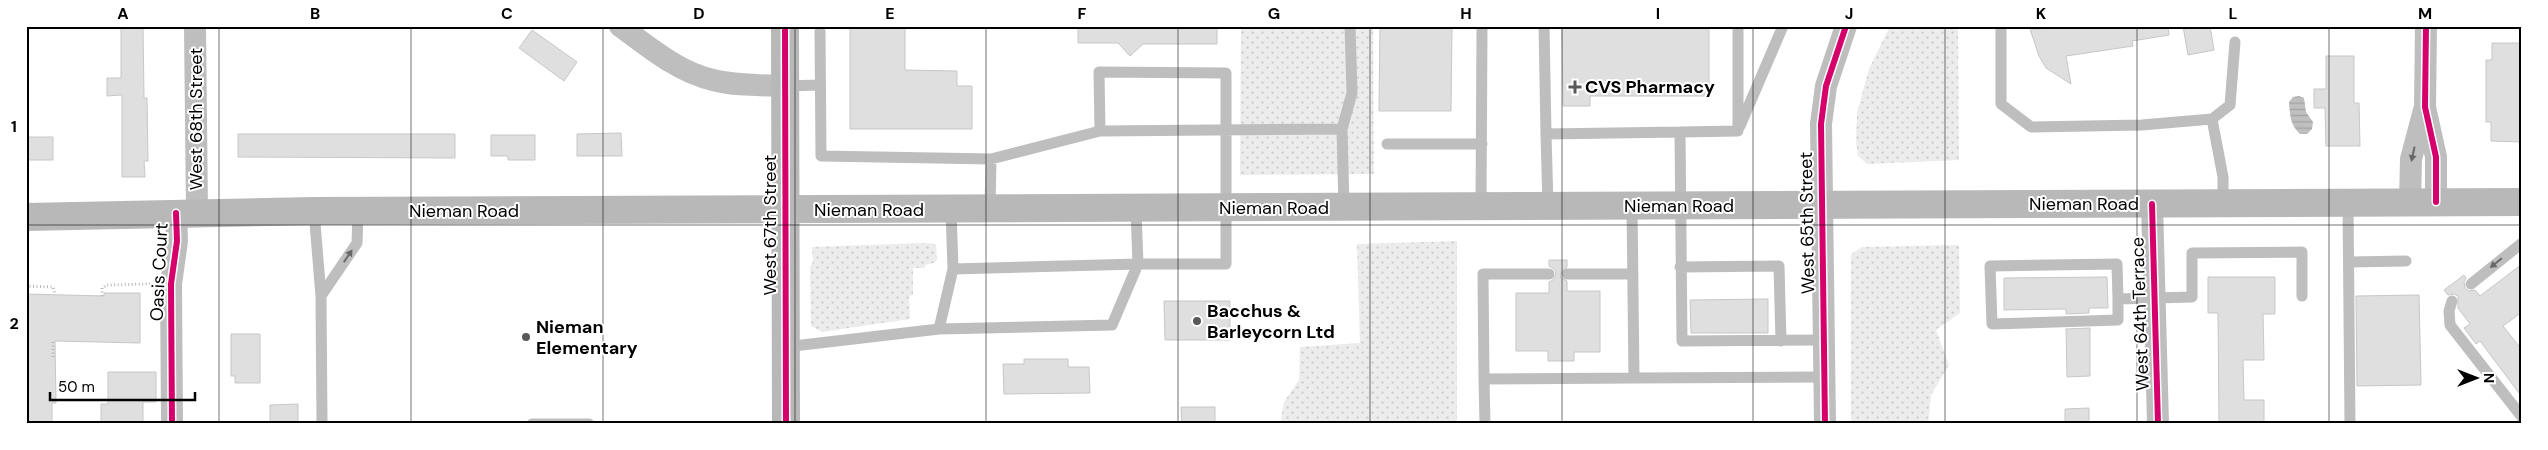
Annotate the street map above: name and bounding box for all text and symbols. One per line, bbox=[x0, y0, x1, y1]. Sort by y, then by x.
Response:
text: A bbox=[117, 3, 129, 24]
text: B bbox=[310, 3, 320, 24]
text: C bbox=[501, 3, 513, 24]
text: D bbox=[693, 3, 705, 24]
text: E bbox=[885, 3, 895, 24]
text: F bbox=[1078, 3, 1087, 24]
text: G bbox=[1268, 3, 1280, 24]
text: H bbox=[1460, 3, 1472, 24]
text: I bbox=[1656, 3, 1660, 24]
text: J bbox=[1845, 3, 1853, 24]
text: K bbox=[2036, 3, 2047, 24]
text: L bbox=[2229, 3, 2238, 24]
text: M bbox=[2418, 3, 2432, 24]
street label: West 68th Street bbox=[184, 48, 208, 190]
place label: CVS Pharmacy bbox=[1585, 75, 1715, 99]
marker: CVS Pharmacy bbox=[1569, 81, 1581, 93]
text: 1 bbox=[11, 116, 17, 137]
one-way arrow bbox=[2409, 147, 2417, 162]
street label: West 65th Street bbox=[1794, 152, 1820, 294]
street label: West 67th Street bbox=[758, 155, 782, 295]
street label: Nieman Road bbox=[2029, 192, 2139, 216]
street label: Nieman Road bbox=[1624, 194, 1734, 218]
street label: Nieman Road bbox=[1219, 196, 1329, 220]
street label: Nieman Road bbox=[814, 198, 924, 222]
street label: Nieman Road bbox=[409, 199, 519, 223]
street label: Oasis Court bbox=[144, 222, 174, 322]
street label: West 64th Terrace bbox=[2125, 237, 2155, 391]
one-way arrow bbox=[343, 250, 353, 263]
one-way arrow bbox=[2490, 258, 2503, 269]
place label: Bacchus & Barleycorn Ltd bbox=[1207, 299, 1335, 344]
text: 2 bbox=[9, 313, 19, 334]
place label: Nieman Elementary bbox=[536, 315, 638, 360]
marker: Bacchus & Barleycorn Ltd bbox=[1191, 315, 1203, 327]
marker: Nieman Elementary bbox=[520, 331, 532, 343]
north arrow bbox=[2450, 352, 2500, 402]
scale bar bbox=[50, 370, 195, 402]
text: N bbox=[2480, 373, 2498, 383]
text: 50 m bbox=[58, 377, 95, 397]

